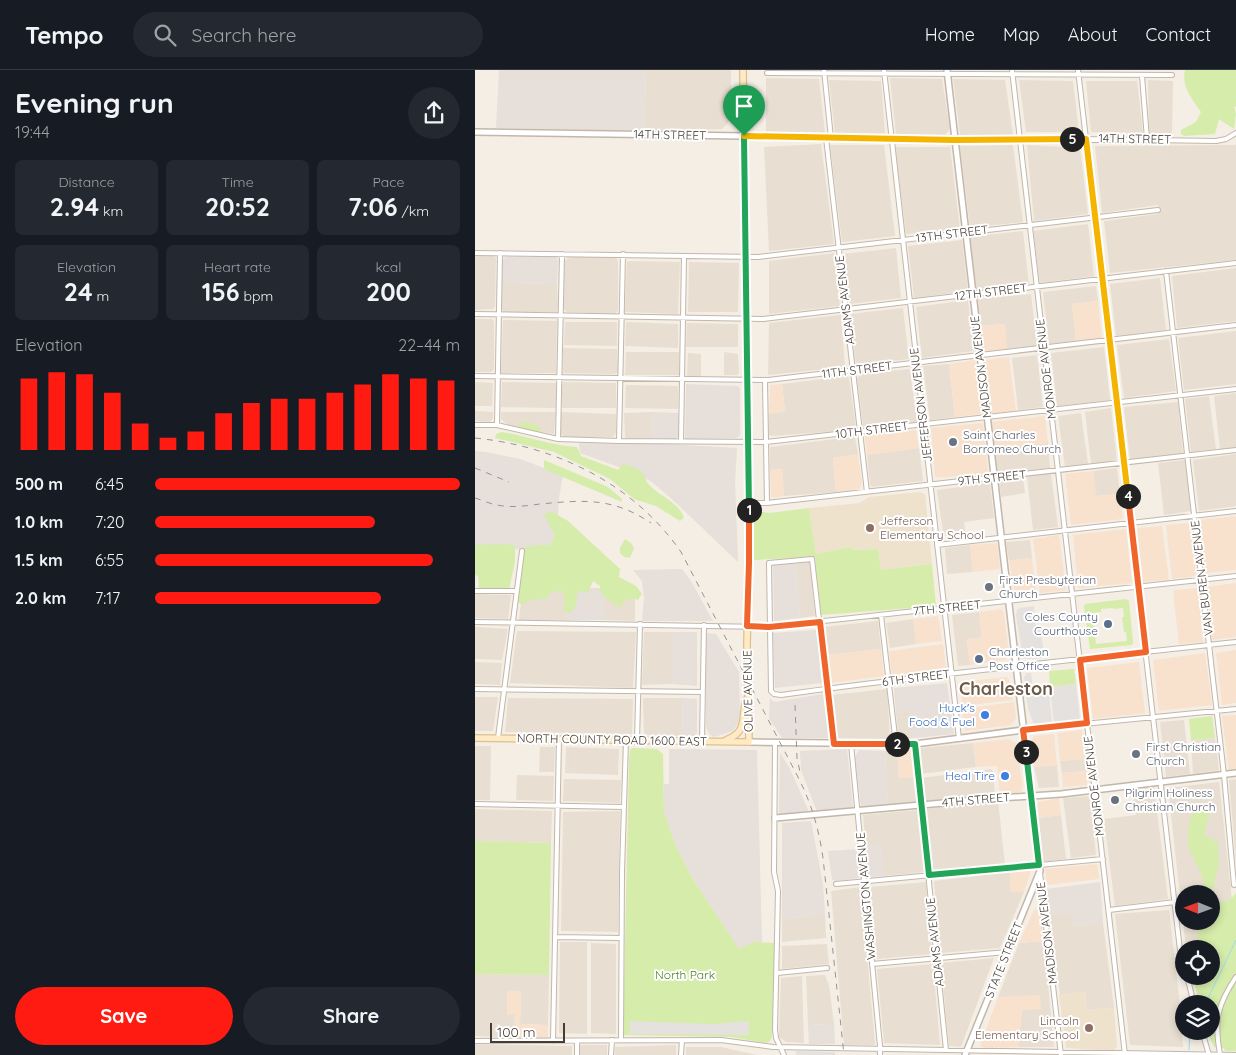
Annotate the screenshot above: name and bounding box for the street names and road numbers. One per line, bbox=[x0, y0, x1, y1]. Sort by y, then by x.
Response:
street label: 14TH STREET bbox=[634, 126, 706, 143]
street label: 14TH STREET bbox=[1099, 130, 1171, 147]
street label: 13TH STREET bbox=[915, 222, 989, 245]
street label: ADAMS AVENUE bbox=[832, 254, 857, 345]
street label: 12TH STREET bbox=[954, 280, 1028, 303]
street label: MADISON AVENUE bbox=[967, 315, 994, 419]
street label: MONROE AVENUE bbox=[1032, 318, 1059, 420]
street label: JEFFERSON AVENUE bbox=[906, 347, 935, 463]
street label: 11TH STREET bbox=[821, 358, 893, 381]
street label: 10TH STREET bbox=[835, 418, 909, 441]
street label: 9TH STREET bbox=[957, 466, 1027, 489]
street label: VAN BUREN AVENUE bbox=[1187, 519, 1216, 637]
street label: 7TH STREET bbox=[912, 596, 982, 619]
street label: OLIVE AVENUE bbox=[739, 650, 756, 732]
street label: 6TH STREET bbox=[881, 666, 951, 689]
street label: NORTH COUNTY ROAD 1600 EAST bbox=[517, 730, 707, 749]
street label: MONROE AVENUE bbox=[1080, 735, 1107, 837]
street label: 4TH STREET bbox=[941, 789, 1011, 810]
street label: WASHINGTON AVENUE bbox=[852, 831, 879, 960]
street label: MADISON AVENUE bbox=[1033, 881, 1060, 985]
street label: ADAMS AVENUE bbox=[922, 897, 947, 987]
street label: STATE STREET bbox=[981, 920, 1026, 1000]

